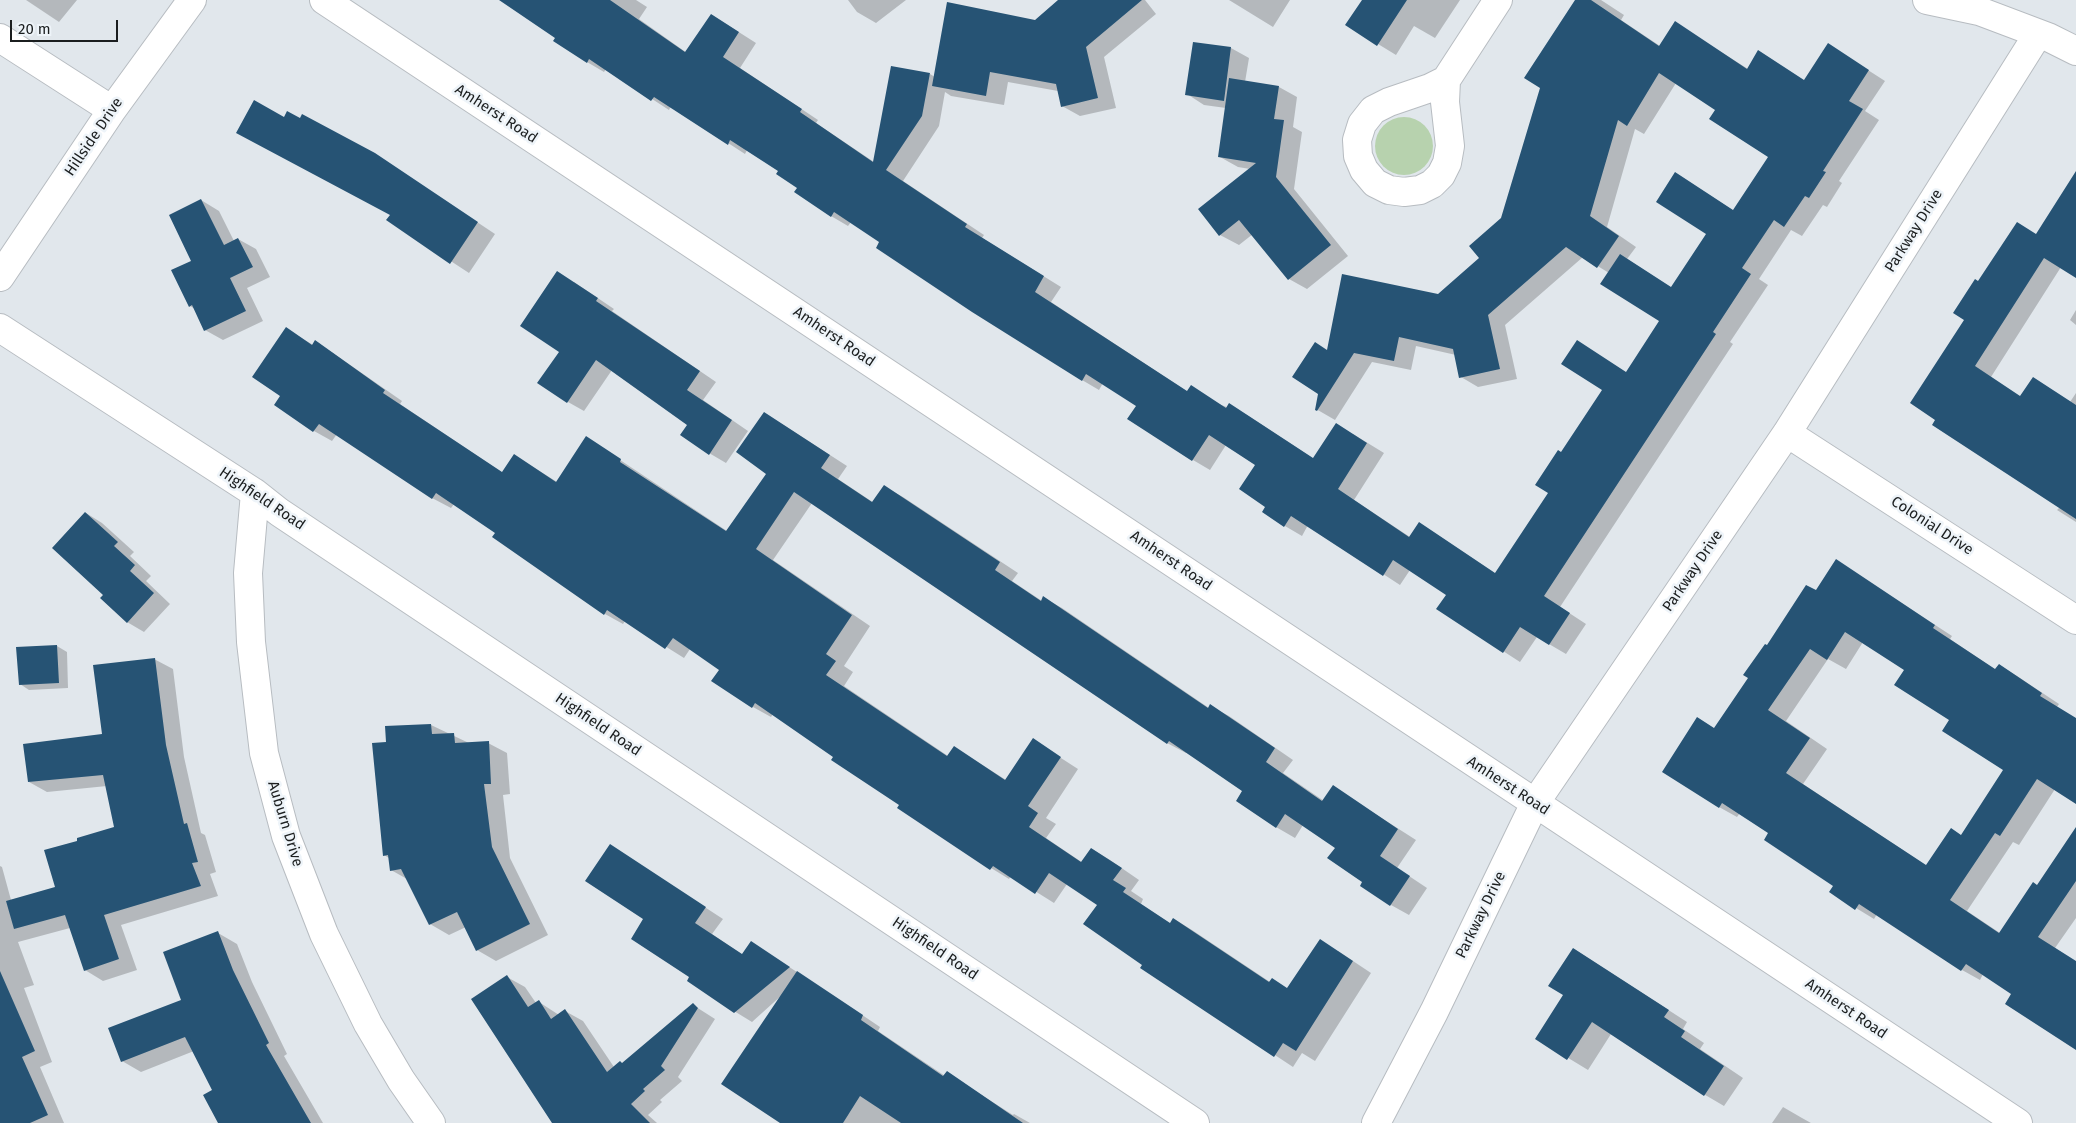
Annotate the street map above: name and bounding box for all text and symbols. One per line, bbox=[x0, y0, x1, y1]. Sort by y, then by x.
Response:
scale bar bbox=[12, 10, 120, 42]
text: 20 m bbox=[18, 20, 51, 38]
street label: Amherst Road bbox=[451, 81, 541, 147]
street label: Hillside Drive bbox=[61, 94, 127, 180]
street label: Parkway Drive bbox=[1881, 186, 1947, 276]
street label: Amherst Road bbox=[790, 303, 878, 371]
street label: Highfield Road bbox=[216, 464, 308, 534]
street label: Colonial Drive bbox=[1887, 493, 1977, 559]
street label: Amherst Road bbox=[1127, 527, 1215, 595]
street label: Parkway Drive bbox=[1659, 527, 1727, 615]
street label: Highfield Road bbox=[552, 690, 644, 760]
street label: Amherst Road bbox=[1463, 753, 1553, 819]
street label: Auburn Drive bbox=[263, 779, 307, 869]
street label: Parkway Drive bbox=[1452, 869, 1510, 961]
street label: Highfield Road bbox=[889, 914, 981, 984]
street label: Amherst Road bbox=[1802, 975, 1890, 1043]

